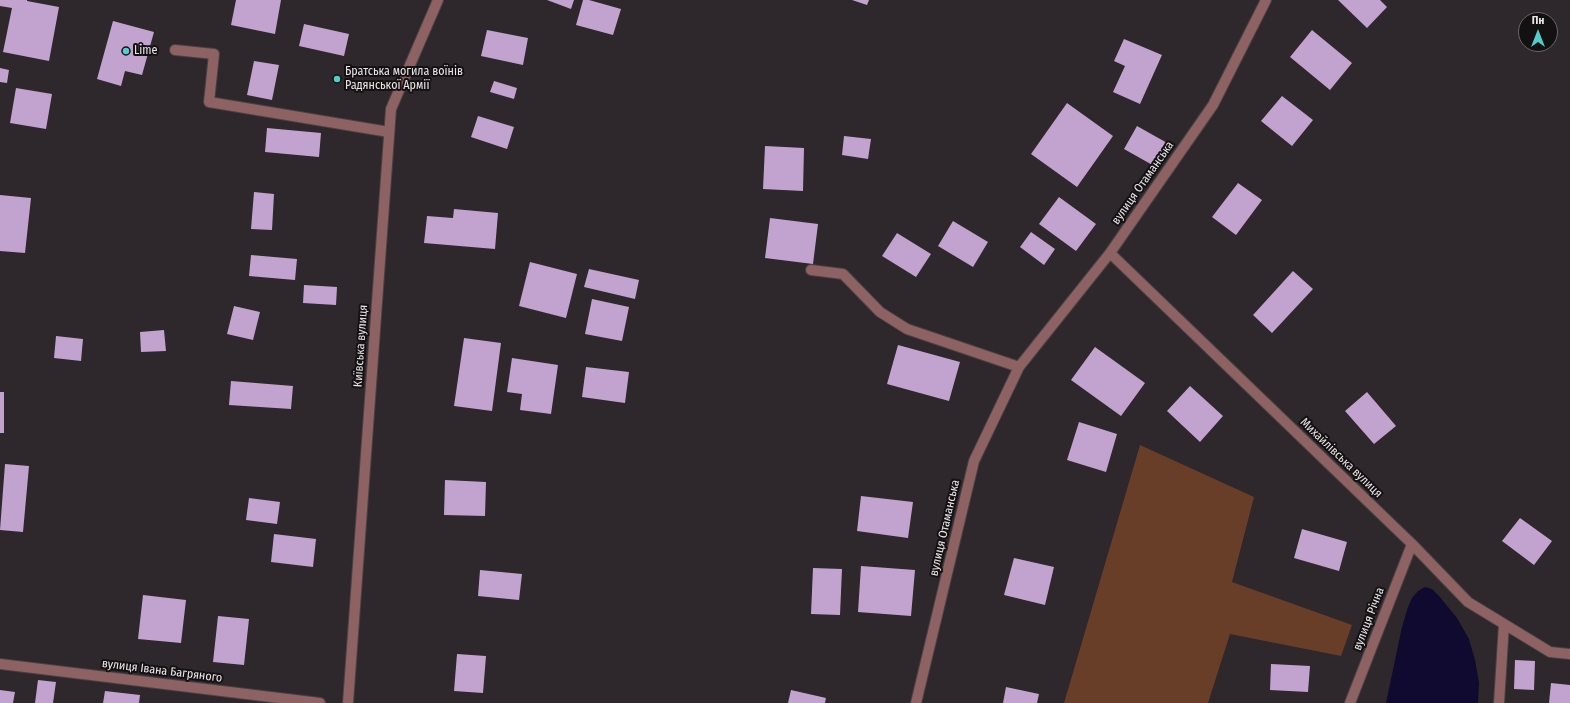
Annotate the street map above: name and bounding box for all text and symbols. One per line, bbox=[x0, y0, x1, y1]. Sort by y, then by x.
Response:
north arrow bbox=[1518, 12, 1558, 52]
text: Пн bbox=[1532, 14, 1544, 27]
place label: Lime bbox=[134, 44, 157, 58]
marker: Lime bbox=[121, 46, 131, 56]
place label: Братська могила воїнів Радянської Армії bbox=[345, 65, 463, 93]
marker: Братська могила воїнів Радянської Армії bbox=[332, 74, 342, 84]
street label: вулиця Отаманська bbox=[1109, 139, 1177, 227]
street label: Київська вулиця bbox=[351, 304, 371, 388]
street label: Михайлівська вулиця bbox=[1297, 415, 1385, 501]
street label: вулиця Отаманська bbox=[927, 478, 963, 578]
street label: вулиця Річна bbox=[1350, 585, 1388, 653]
street label: вулиця Івана Багряного bbox=[101, 656, 223, 686]

